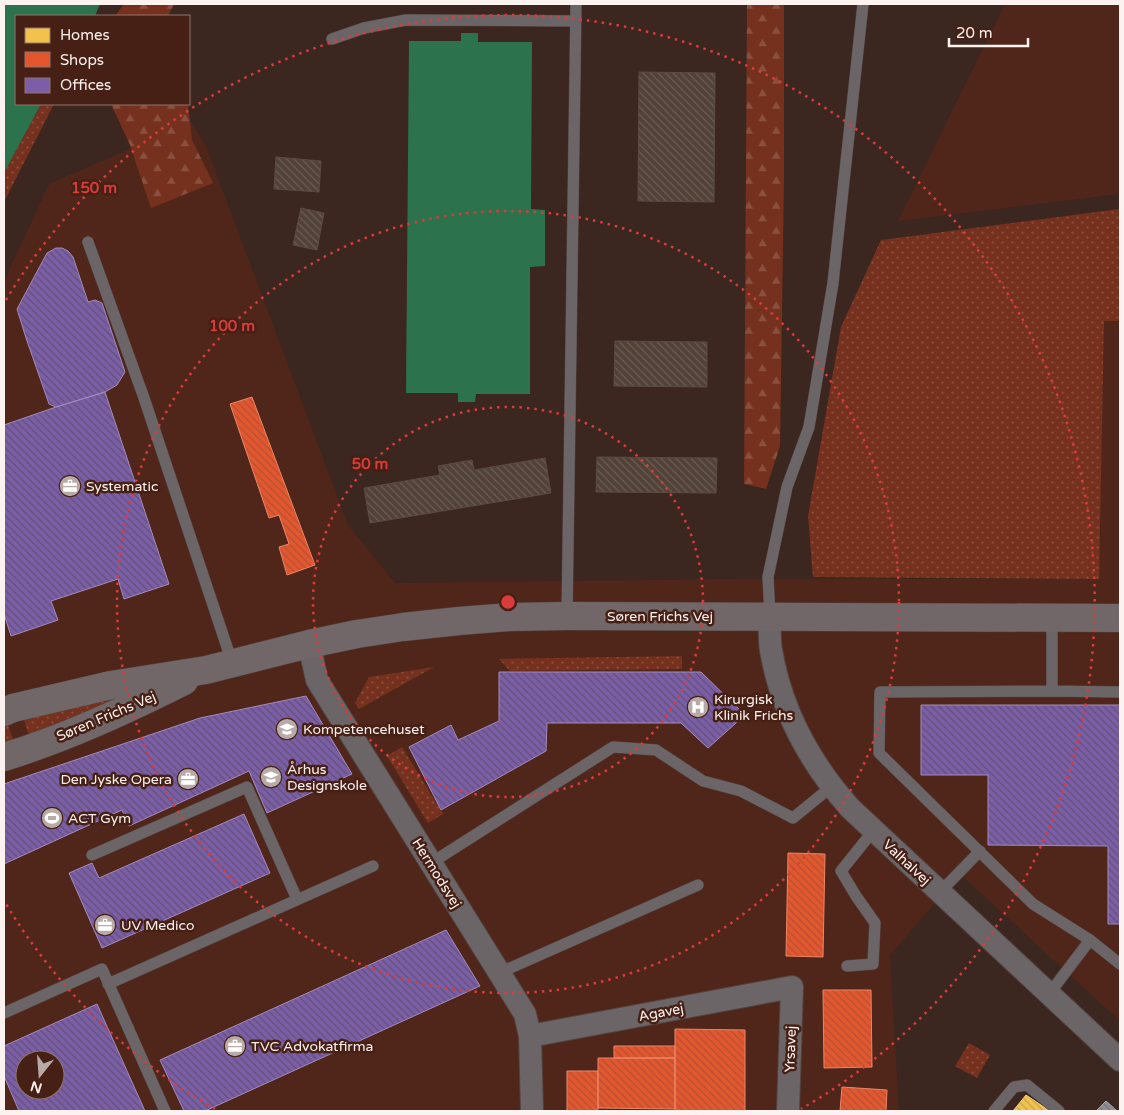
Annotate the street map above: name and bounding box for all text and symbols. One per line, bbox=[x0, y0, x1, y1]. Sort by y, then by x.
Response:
legend bbox=[15, 15, 190, 105]
scale bar bbox=[949, 15, 1028, 47]
text: 20 m bbox=[956, 24, 993, 42]
text: Homes bbox=[60, 26, 110, 44]
text: Shops bbox=[60, 51, 104, 69]
text: Offices bbox=[60, 76, 111, 94]
text: 150 m bbox=[71, 179, 117, 197]
text: 100 m bbox=[209, 317, 255, 335]
text: 50 m bbox=[352, 455, 388, 473]
office icon: Systematic bbox=[58, 474, 82, 498]
place label: Systematic bbox=[86, 478, 158, 495]
centre of rings bbox=[499, 593, 517, 611]
street label: Søren Frichs Vej bbox=[607, 608, 713, 625]
street label: Søren Frichs Vej bbox=[54, 688, 158, 745]
place label: Kirurgisk Klinik Frichs bbox=[714, 691, 794, 724]
hospital icon: Kirurgisk Klinik Frichs bbox=[686, 695, 710, 719]
school or university icon: Kompetencehuset bbox=[275, 717, 299, 741]
place label: Kompetencehuset bbox=[303, 721, 425, 738]
place label: Århus Designskole bbox=[287, 761, 367, 794]
school or university icon: Århus Designskole bbox=[259, 765, 283, 789]
office icon: Den Jyske Opera bbox=[176, 767, 200, 791]
place label: Den Jyske Opera bbox=[61, 771, 172, 788]
sports icon: ACT Gym bbox=[40, 806, 64, 830]
place label: ACT Gym bbox=[68, 810, 131, 827]
street label: Hermodsvej bbox=[408, 835, 465, 911]
street label: Valhalvej bbox=[879, 836, 934, 889]
office icon: UV Medico bbox=[93, 913, 117, 937]
place label: UV Medico bbox=[121, 917, 194, 934]
street label: Agavej bbox=[637, 1000, 685, 1025]
street label: Yrsavej bbox=[781, 1025, 800, 1073]
office icon: TVC Advokatfirma bbox=[223, 1034, 247, 1058]
place label: TVC Advokatfirma bbox=[251, 1038, 373, 1055]
north arrow bbox=[15, 1050, 65, 1100]
text: N bbox=[28, 1077, 44, 1097]

